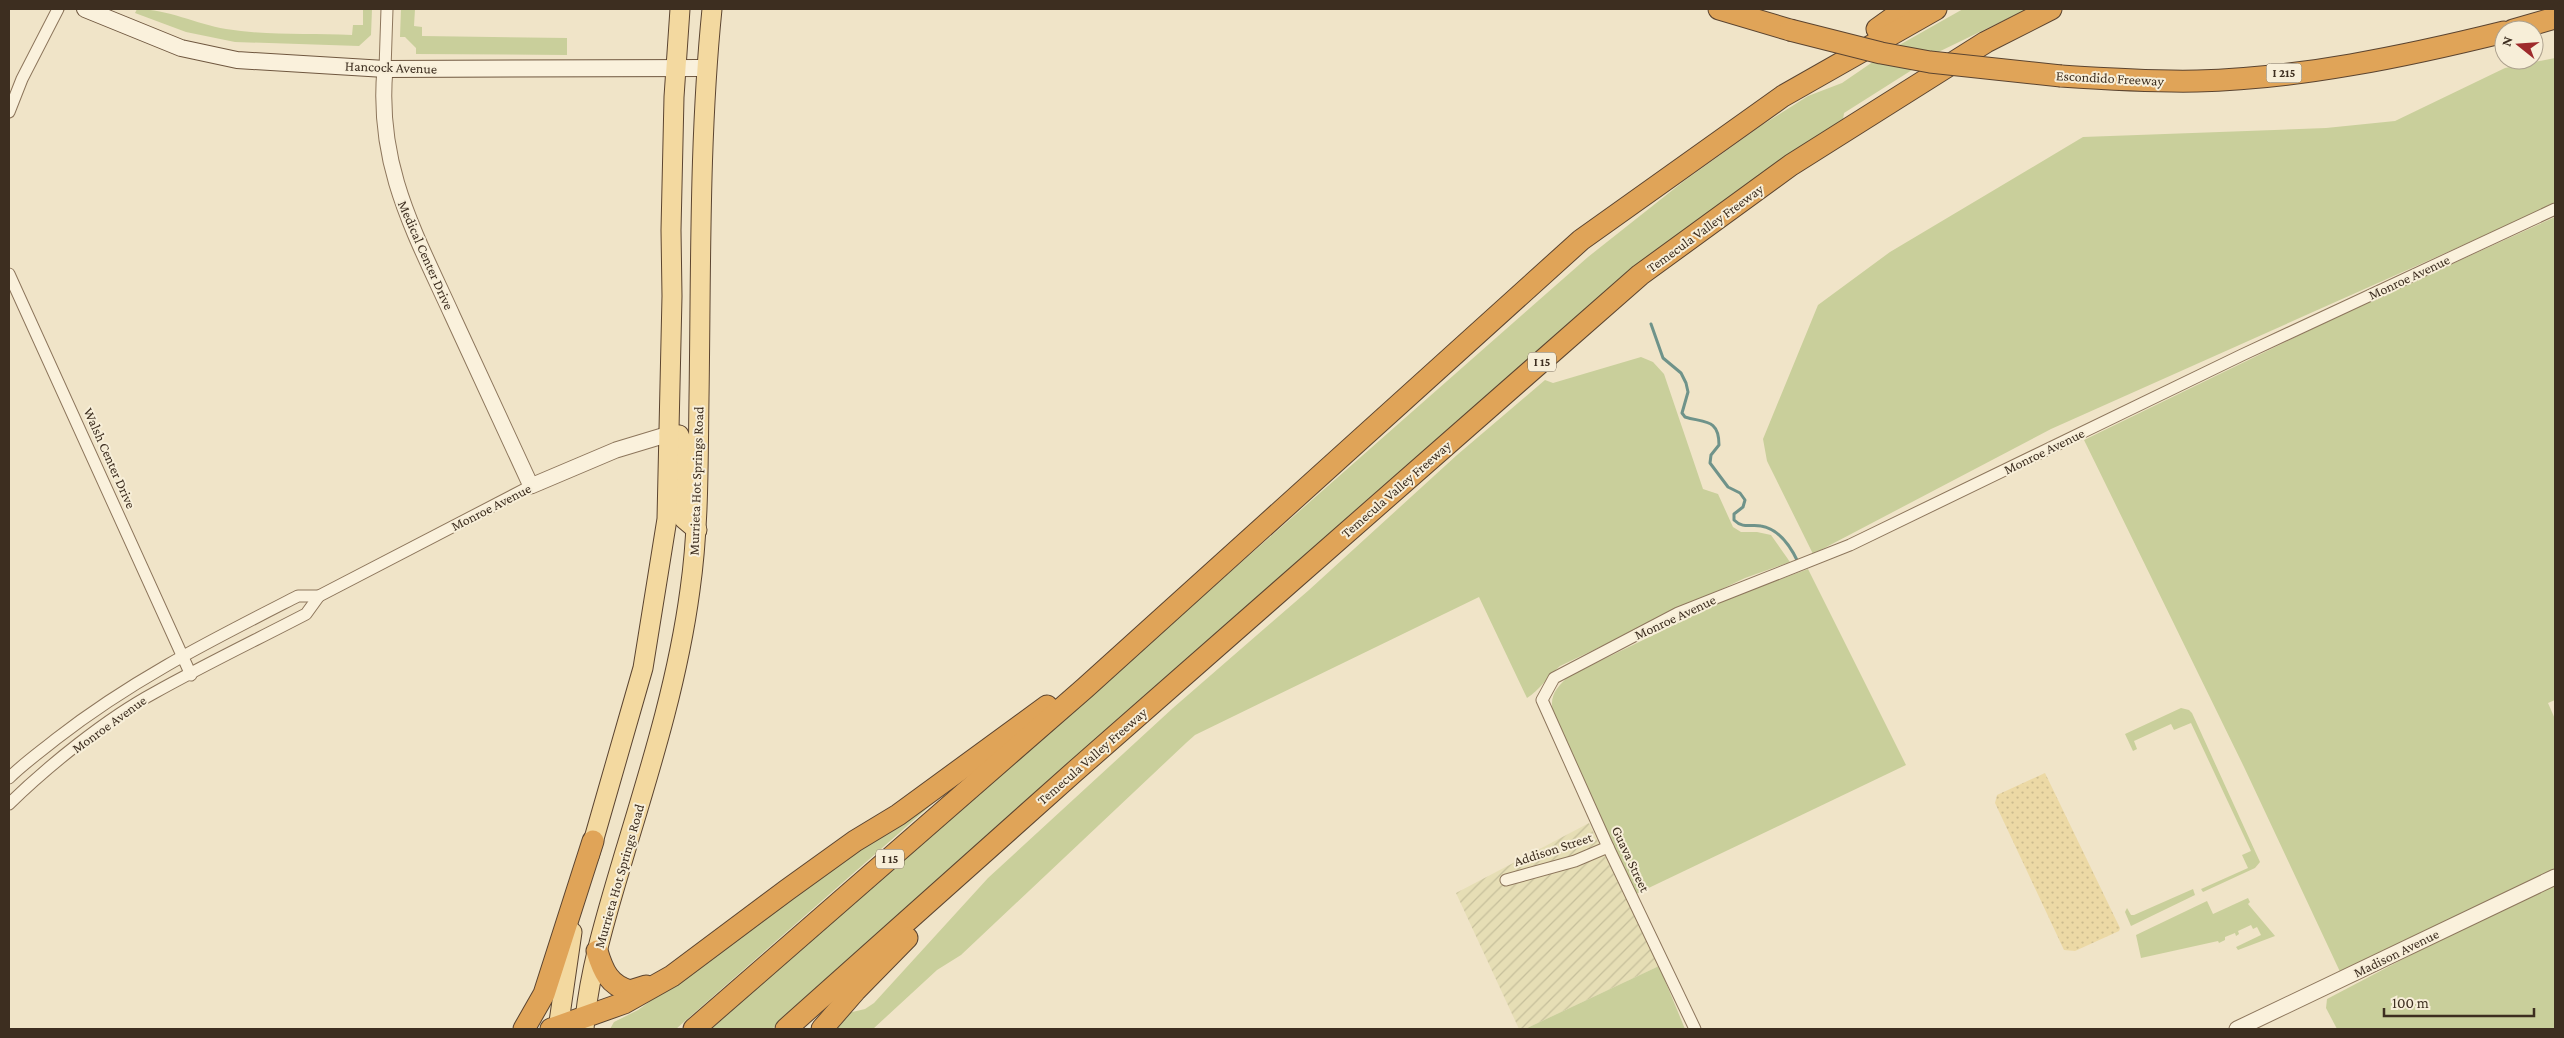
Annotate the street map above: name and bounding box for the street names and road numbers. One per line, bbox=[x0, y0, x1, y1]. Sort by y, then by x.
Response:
street label: Hancock Avenue bbox=[345, 57, 437, 77]
road number: I 215 bbox=[2266, 64, 2302, 82]
street label: Escondido Freeway bbox=[2056, 67, 2165, 89]
street label: Temecula Valley Freeway bbox=[1644, 180, 1767, 276]
street label: Medical Center Drive bbox=[395, 198, 457, 312]
street label: Monroe Avenue bbox=[2366, 251, 2452, 303]
road number: I 15 bbox=[1528, 352, 1556, 372]
street label: Walsh Center Drive bbox=[81, 405, 139, 511]
street label: Murrieta Hot Springs Road bbox=[685, 406, 707, 556]
street label: Monroe Avenue bbox=[2001, 425, 2087, 477]
street label: Temecula Valley Freeway bbox=[1338, 437, 1454, 541]
street label: Monroe Avenue bbox=[448, 480, 534, 534]
street label: Monroe Avenue bbox=[1632, 591, 1718, 643]
street label: Monroe Avenue bbox=[69, 692, 149, 756]
street label: Temecula Valley Freeway bbox=[1034, 704, 1150, 808]
street label: Murrieta Hot Springs Road bbox=[591, 802, 647, 950]
street label: Guava Street bbox=[1609, 823, 1653, 895]
street label: Addison Street bbox=[1512, 829, 1595, 869]
road number: I 15 bbox=[876, 850, 904, 869]
street label: Madison Avenue bbox=[2351, 925, 2441, 981]

